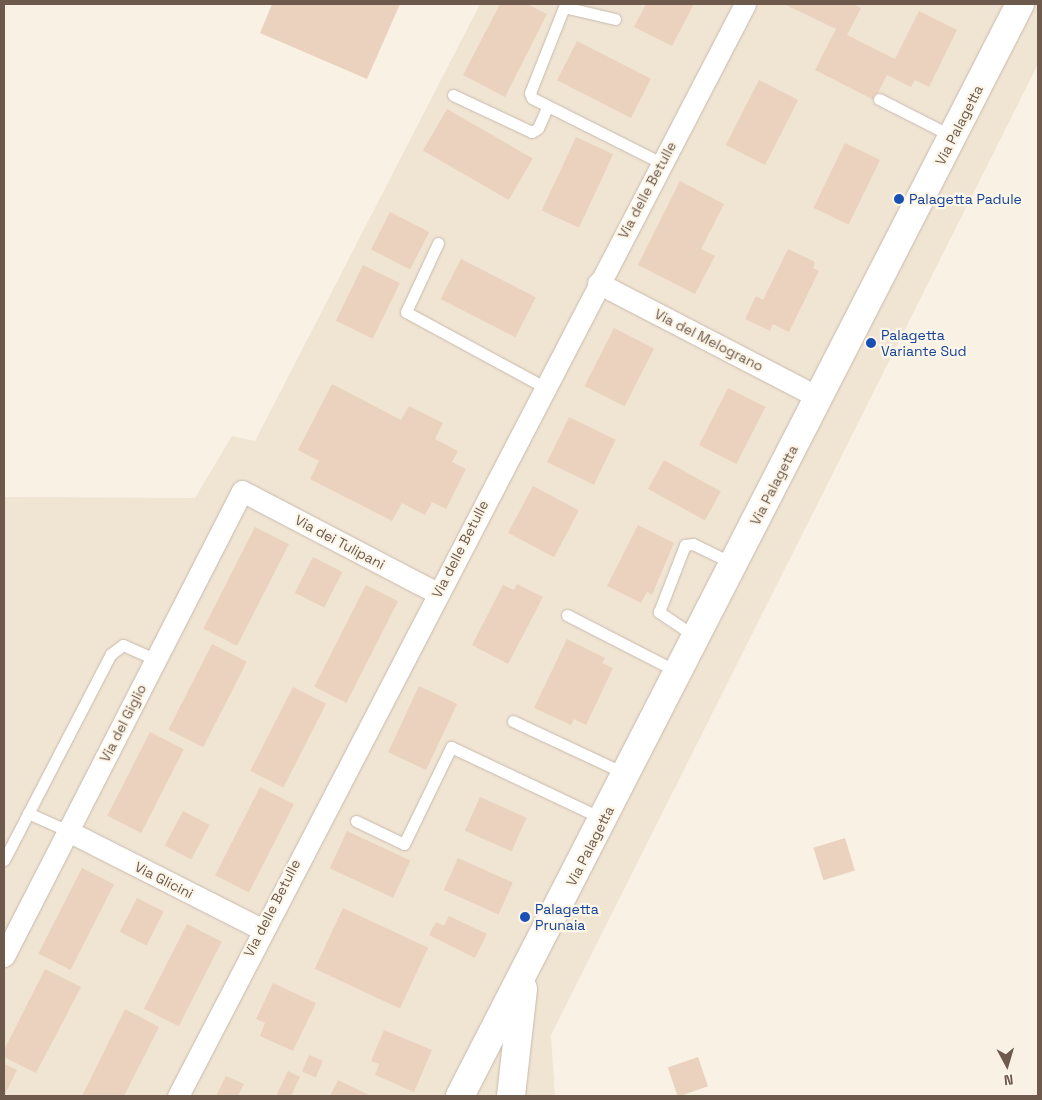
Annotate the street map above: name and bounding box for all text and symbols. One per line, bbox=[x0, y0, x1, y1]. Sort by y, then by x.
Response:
street label: Via Palagetta bbox=[932, 82, 986, 168]
street label: Via delle Betulle bbox=[614, 139, 680, 241]
place label: Palagetta Padule bbox=[909, 191, 1022, 207]
marker: Palagetta Padule bbox=[893, 193, 905, 205]
street label: Via del Melograno bbox=[652, 305, 766, 375]
place label: Palagetta Variante Sud bbox=[881, 327, 967, 360]
marker: Palagetta Variante Sud bbox=[865, 337, 877, 349]
street label: Via Palagetta bbox=[747, 442, 801, 528]
street label: Via delle Betulle bbox=[428, 497, 492, 601]
street label: Via dei Tulipani bbox=[292, 511, 388, 573]
street label: Via del Giglio bbox=[96, 681, 150, 765]
street label: Via Palagetta bbox=[563, 803, 617, 889]
street label: Via delle Betulle bbox=[240, 856, 304, 960]
street label: Via Glicini bbox=[132, 858, 196, 902]
place label: Palagetta Prunaia bbox=[535, 901, 599, 934]
marker: Palagetta Prunaia bbox=[519, 911, 531, 923]
north arrow bbox=[982, 1040, 1032, 1090]
text: N bbox=[1003, 1070, 1014, 1089]

